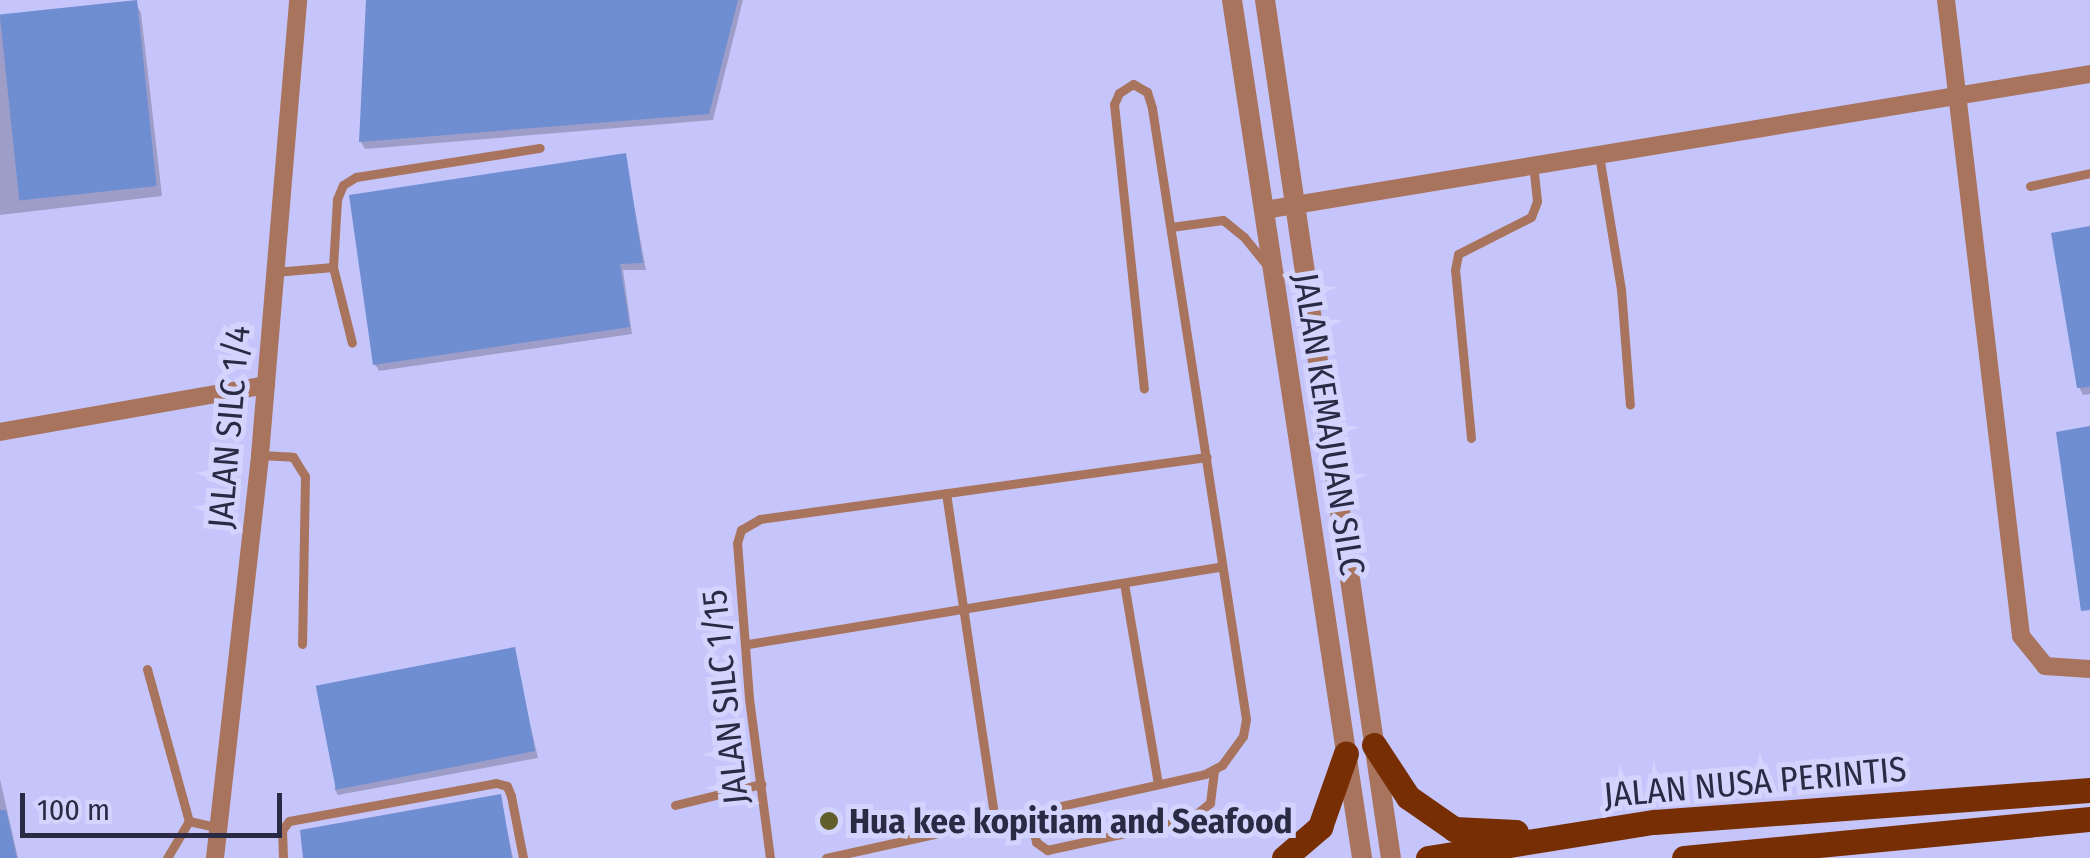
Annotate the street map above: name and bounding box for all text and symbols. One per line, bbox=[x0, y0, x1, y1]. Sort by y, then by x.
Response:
street label: JALAN KEMAJUAN SILC bbox=[1284, 270, 1374, 578]
street label: JALAN SILC 1/4 bbox=[199, 324, 259, 530]
street label: JALAN SILC 1/15 bbox=[693, 588, 757, 806]
street label: JALAN NUSA PERINTIS bbox=[1602, 748, 1908, 816]
scale bar bbox=[25, 773, 288, 835]
text: 100 m bbox=[37, 792, 110, 828]
place label: Hua kee kopitiam and Seafood bbox=[849, 800, 1293, 842]
marker: Hua kee kopitiam and Seafood bbox=[818, 810, 840, 832]

